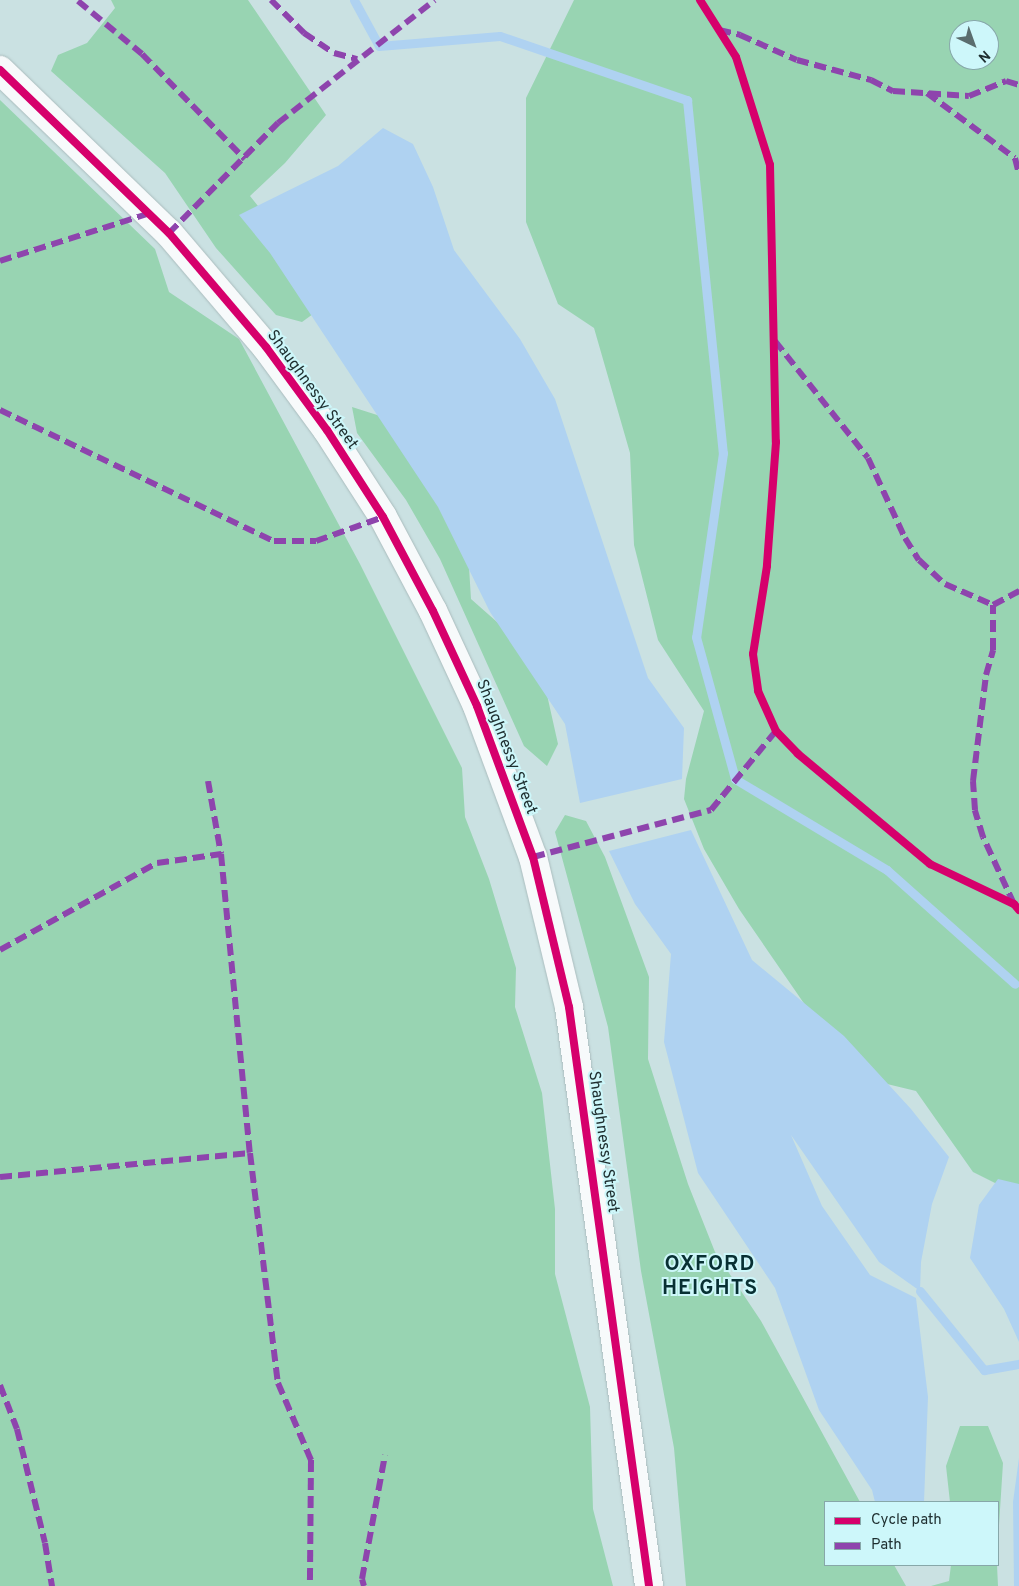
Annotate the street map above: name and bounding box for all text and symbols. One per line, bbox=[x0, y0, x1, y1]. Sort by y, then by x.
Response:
north arrow bbox=[949, 20, 999, 70]
text: N bbox=[974, 46, 993, 65]
street label: Shaughnessy Street bbox=[262, 327, 362, 453]
street label: Shaughnessy Street bbox=[471, 677, 541, 817]
street label: Shaughnessy Street bbox=[584, 1070, 622, 1214]
district label: OXFORD HEIGHTS bbox=[661, 1252, 759, 1302]
legend bbox=[824, 1501, 999, 1566]
text: Cycle path bbox=[871, 1511, 942, 1530]
text: Path bbox=[871, 1536, 902, 1555]

